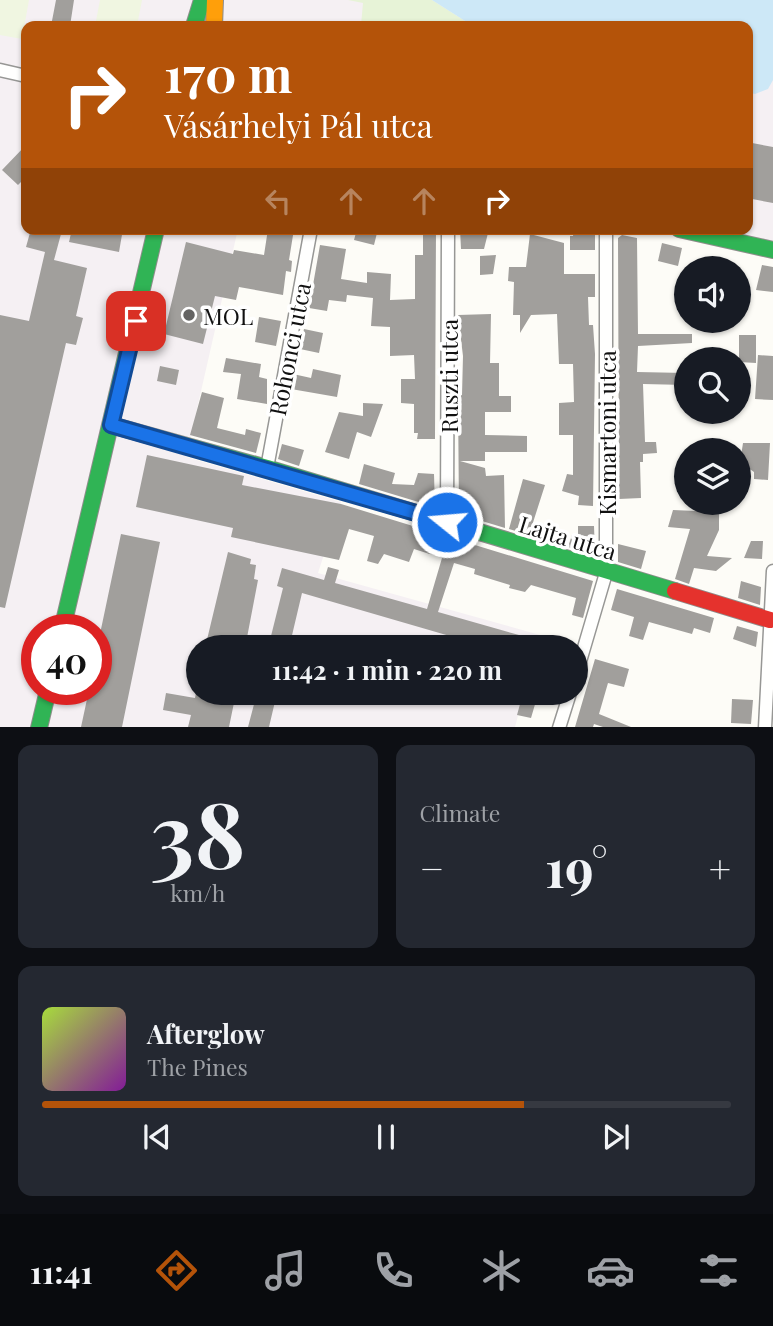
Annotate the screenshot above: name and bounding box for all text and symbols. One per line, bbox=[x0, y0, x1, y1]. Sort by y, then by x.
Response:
text: 170 m bbox=[164, 40, 292, 105]
icon: right bbox=[49, 49, 140, 140]
text: Vásárhelyi Pál utca bbox=[164, 103, 433, 146]
icon: left bbox=[259, 182, 297, 220]
icon: ahead bbox=[332, 182, 370, 220]
icon: ahead bbox=[405, 182, 443, 220]
icon: right bbox=[478, 182, 516, 220]
map controls bbox=[674, 256, 751, 515]
button: sound bbox=[674, 256, 751, 333]
street label: Rohonci utca bbox=[261, 279, 317, 418]
pin bbox=[106, 291, 166, 351]
place label: MOL bbox=[203, 300, 253, 331]
icon: arrive bbox=[117, 302, 155, 340]
marker: MOL bbox=[181, 307, 197, 323]
street label: Ruszti utca bbox=[433, 318, 464, 433]
button: search bbox=[674, 347, 751, 424]
street label: Kismartoni utca bbox=[591, 350, 622, 516]
button: layers bbox=[674, 438, 751, 515]
position arrow bbox=[410, 485, 484, 559]
street label: Lajta utca bbox=[516, 508, 621, 567]
speed limit sign: 40 bbox=[21, 614, 112, 705]
text: 11:42 · 1 min · 220 m bbox=[272, 652, 502, 687]
text: 38 bbox=[150, 771, 245, 892]
text: Climate bbox=[420, 797, 500, 828]
text: 19° bbox=[545, 832, 608, 901]
text: − bbox=[420, 842, 444, 893]
text: + bbox=[709, 842, 731, 893]
text: km/h bbox=[170, 877, 225, 908]
text: Afterglow bbox=[147, 1016, 265, 1051]
text: The Pines bbox=[147, 1051, 248, 1082]
icon: previous bbox=[138, 1118, 176, 1156]
icon: pause bbox=[367, 1118, 405, 1156]
icon: next bbox=[597, 1118, 635, 1156]
icon: directions bbox=[152, 1246, 201, 1295]
icon: music bbox=[261, 1246, 310, 1295]
icon: phone bbox=[369, 1246, 418, 1295]
icon: climate bbox=[477, 1246, 526, 1295]
icon: car bbox=[586, 1246, 635, 1295]
icon: filters bbox=[694, 1246, 743, 1295]
text: 11:41 bbox=[30, 1249, 93, 1292]

